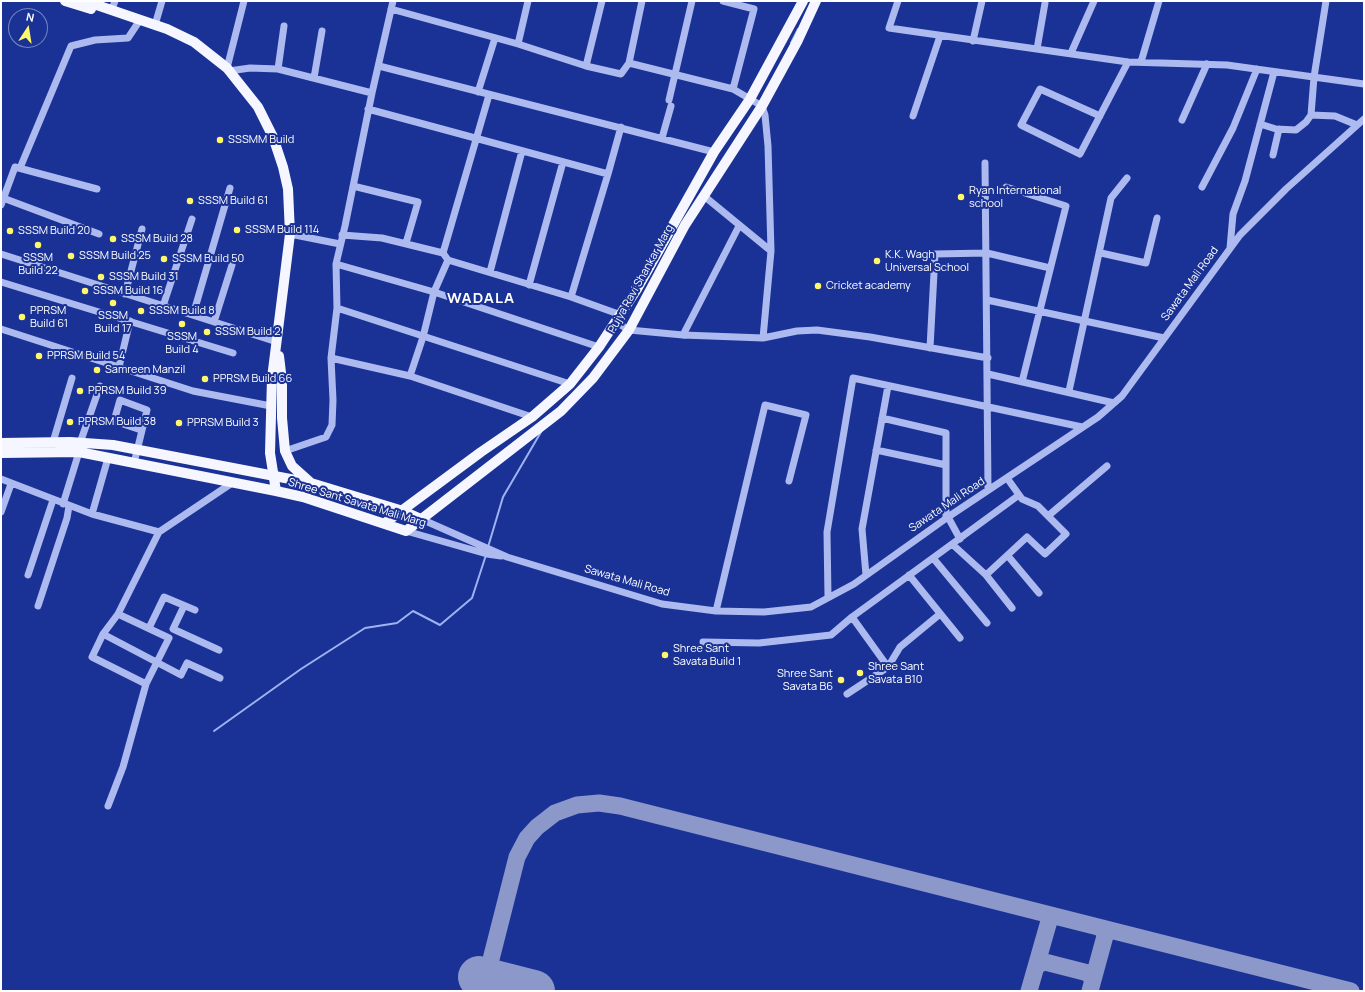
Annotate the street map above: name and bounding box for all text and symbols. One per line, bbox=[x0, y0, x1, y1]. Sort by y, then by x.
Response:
north arrow bbox=[8, 8, 48, 48]
text: N bbox=[25, 9, 36, 25]
place label: SSSMM Build bbox=[228, 133, 294, 147]
marker: SSSMM Build bbox=[215, 135, 225, 145]
place label: Ryan International school bbox=[969, 184, 1061, 210]
marker: Ryan International school bbox=[956, 192, 966, 202]
place label: SSSM Build 61 bbox=[198, 194, 268, 208]
marker: SSSM Build 61 bbox=[185, 196, 195, 206]
street label: Pujya Ravi Shankar Marg bbox=[606, 222, 676, 336]
place label: SSSM Build 114 bbox=[245, 223, 319, 237]
place label: SSSM Build 20 bbox=[18, 224, 90, 238]
marker: SSSM Build 114 bbox=[232, 225, 242, 235]
marker: SSSM Build 20 bbox=[5, 226, 15, 236]
place label: SSSM Build 28 bbox=[121, 232, 193, 246]
marker: SSSM Build 28 bbox=[108, 234, 118, 244]
marker: SSSM Build 22 bbox=[33, 240, 43, 250]
street label: Sawata Mali Road bbox=[1159, 244, 1221, 324]
place label: K.K. Wagh Universal School bbox=[885, 248, 969, 274]
place label: SSSM Build 25 bbox=[79, 249, 151, 263]
place label: SSSM Build 22 bbox=[18, 251, 58, 277]
marker: SSSM Build 25 bbox=[66, 251, 76, 261]
place label: SSSM Build 50 bbox=[172, 252, 244, 266]
marker: SSSM Build 50 bbox=[159, 254, 169, 264]
marker: K.K. Wagh Universal School bbox=[872, 256, 882, 266]
place label: SSSM Build 31 bbox=[109, 270, 179, 284]
marker: SSSM Build 31 bbox=[96, 272, 106, 282]
place label: Cricket academy bbox=[826, 279, 911, 293]
marker: Cricket academy bbox=[813, 281, 823, 291]
place label: SSSM Build 16 bbox=[93, 284, 163, 298]
marker: SSSM Build 16 bbox=[80, 286, 90, 296]
district label: WADALA bbox=[447, 290, 515, 308]
marker: SSSM Build 17 bbox=[108, 298, 118, 308]
place label: PPRSM Build 61 bbox=[30, 304, 68, 330]
place label: SSSM Build 8 bbox=[149, 304, 215, 318]
marker: SSSM Build 8 bbox=[136, 306, 146, 316]
place label: SSSM Build 17 bbox=[95, 309, 131, 335]
marker: PPRSM Build 61 bbox=[17, 312, 27, 322]
marker: SSSM Build 4 bbox=[177, 319, 187, 329]
place label: SSSM Build 2 bbox=[215, 325, 281, 339]
marker: SSSM Build 2 bbox=[202, 327, 212, 337]
place label: SSSM Build 4 bbox=[165, 330, 199, 356]
place label: PPRSM Build 54 bbox=[47, 349, 125, 363]
marker: PPRSM Build 54 bbox=[34, 351, 44, 361]
place label: Samreen Manzil bbox=[105, 363, 185, 377]
marker: Samreen Manzil bbox=[92, 365, 102, 375]
place label: PPRSM Build 66 bbox=[213, 372, 292, 386]
marker: PPRSM Build 66 bbox=[200, 374, 210, 384]
place label: PPRSM Build 39 bbox=[88, 384, 166, 398]
marker: PPRSM Build 39 bbox=[75, 386, 85, 396]
place label: PPRSM Build 38 bbox=[78, 415, 156, 429]
place label: PPRSM Build 3 bbox=[187, 416, 259, 430]
marker: PPRSM Build 38 bbox=[65, 417, 75, 427]
marker: PPRSM Build 3 bbox=[174, 418, 184, 428]
street label: Sawata Mali Road bbox=[907, 475, 987, 535]
street label: Shree Sant Savata Mali Marg bbox=[287, 476, 427, 530]
street label: Sawata Mali Road bbox=[583, 562, 671, 600]
place label: Shree Sant Savata Build 1 bbox=[673, 642, 741, 668]
marker: Shree Sant Savata Build 1 bbox=[660, 650, 670, 660]
place label: Shree Sant Savata B10 bbox=[868, 660, 924, 686]
place label: Shree Sant Savata B6 bbox=[777, 667, 833, 693]
marker: Shree Sant Savata B10 bbox=[855, 668, 865, 678]
marker: Shree Sant Savata B6 bbox=[836, 675, 846, 685]

